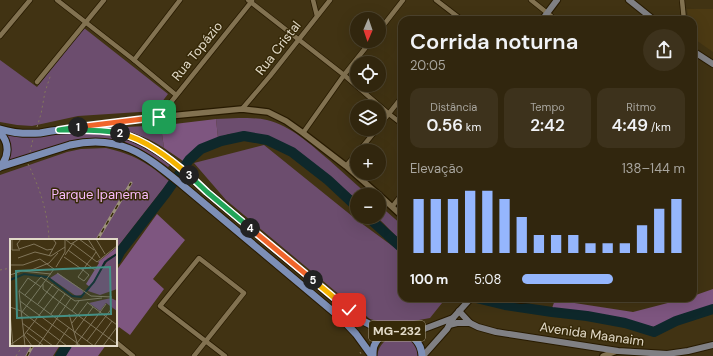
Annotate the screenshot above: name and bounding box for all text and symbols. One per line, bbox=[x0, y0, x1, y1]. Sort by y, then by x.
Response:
north arrow bbox=[350, 12, 386, 48]
map controls bbox=[350, 12, 386, 224]
street label: Rua Cristal bbox=[252, 17, 304, 79]
street label: Rua Topázio bbox=[168, 18, 226, 84]
text: Corrida noturna bbox=[410, 27, 578, 56]
button: share bbox=[643, 29, 685, 71]
button: locate bbox=[350, 56, 386, 92]
text: 20:05 bbox=[410, 57, 446, 74]
pin bbox=[142, 100, 176, 134]
button: layers bbox=[350, 100, 386, 136]
text: Distância bbox=[430, 100, 477, 114]
text: Tempo bbox=[530, 100, 565, 114]
text: Ritmo bbox=[626, 100, 656, 114]
icon: arrive bbox=[148, 106, 170, 128]
text: 0.56 bbox=[426, 114, 463, 136]
text: 2:42 bbox=[530, 114, 565, 136]
text: 4:49 bbox=[612, 114, 648, 136]
pin: 1 bbox=[68, 117, 88, 137]
text: 1 bbox=[76, 120, 80, 134]
text: km bbox=[463, 120, 481, 134]
text: /km bbox=[648, 120, 671, 134]
pin: 2 bbox=[110, 123, 130, 143]
text: 2 bbox=[117, 126, 123, 140]
button: + bbox=[350, 144, 386, 180]
text: Elevação bbox=[410, 160, 463, 177]
text: 138–144 m bbox=[622, 160, 685, 177]
pin: 3 bbox=[179, 165, 199, 185]
text: 3 bbox=[186, 168, 192, 182]
park label: Parque Ipanema bbox=[51, 186, 149, 203]
button: − bbox=[350, 188, 386, 224]
pin: 4 bbox=[240, 218, 260, 238]
text: 4 bbox=[246, 221, 254, 235]
inset map bbox=[10, 239, 117, 346]
pin: 5 bbox=[303, 270, 323, 290]
text: 100 m bbox=[410, 271, 448, 288]
text: 5:08 bbox=[474, 271, 501, 288]
text: 5 bbox=[310, 273, 316, 287]
pin bbox=[332, 293, 366, 327]
icon: check bbox=[338, 299, 360, 321]
street label: Avenida Maanaim bbox=[539, 318, 645, 350]
road number: MG-232 bbox=[369, 321, 425, 341]

